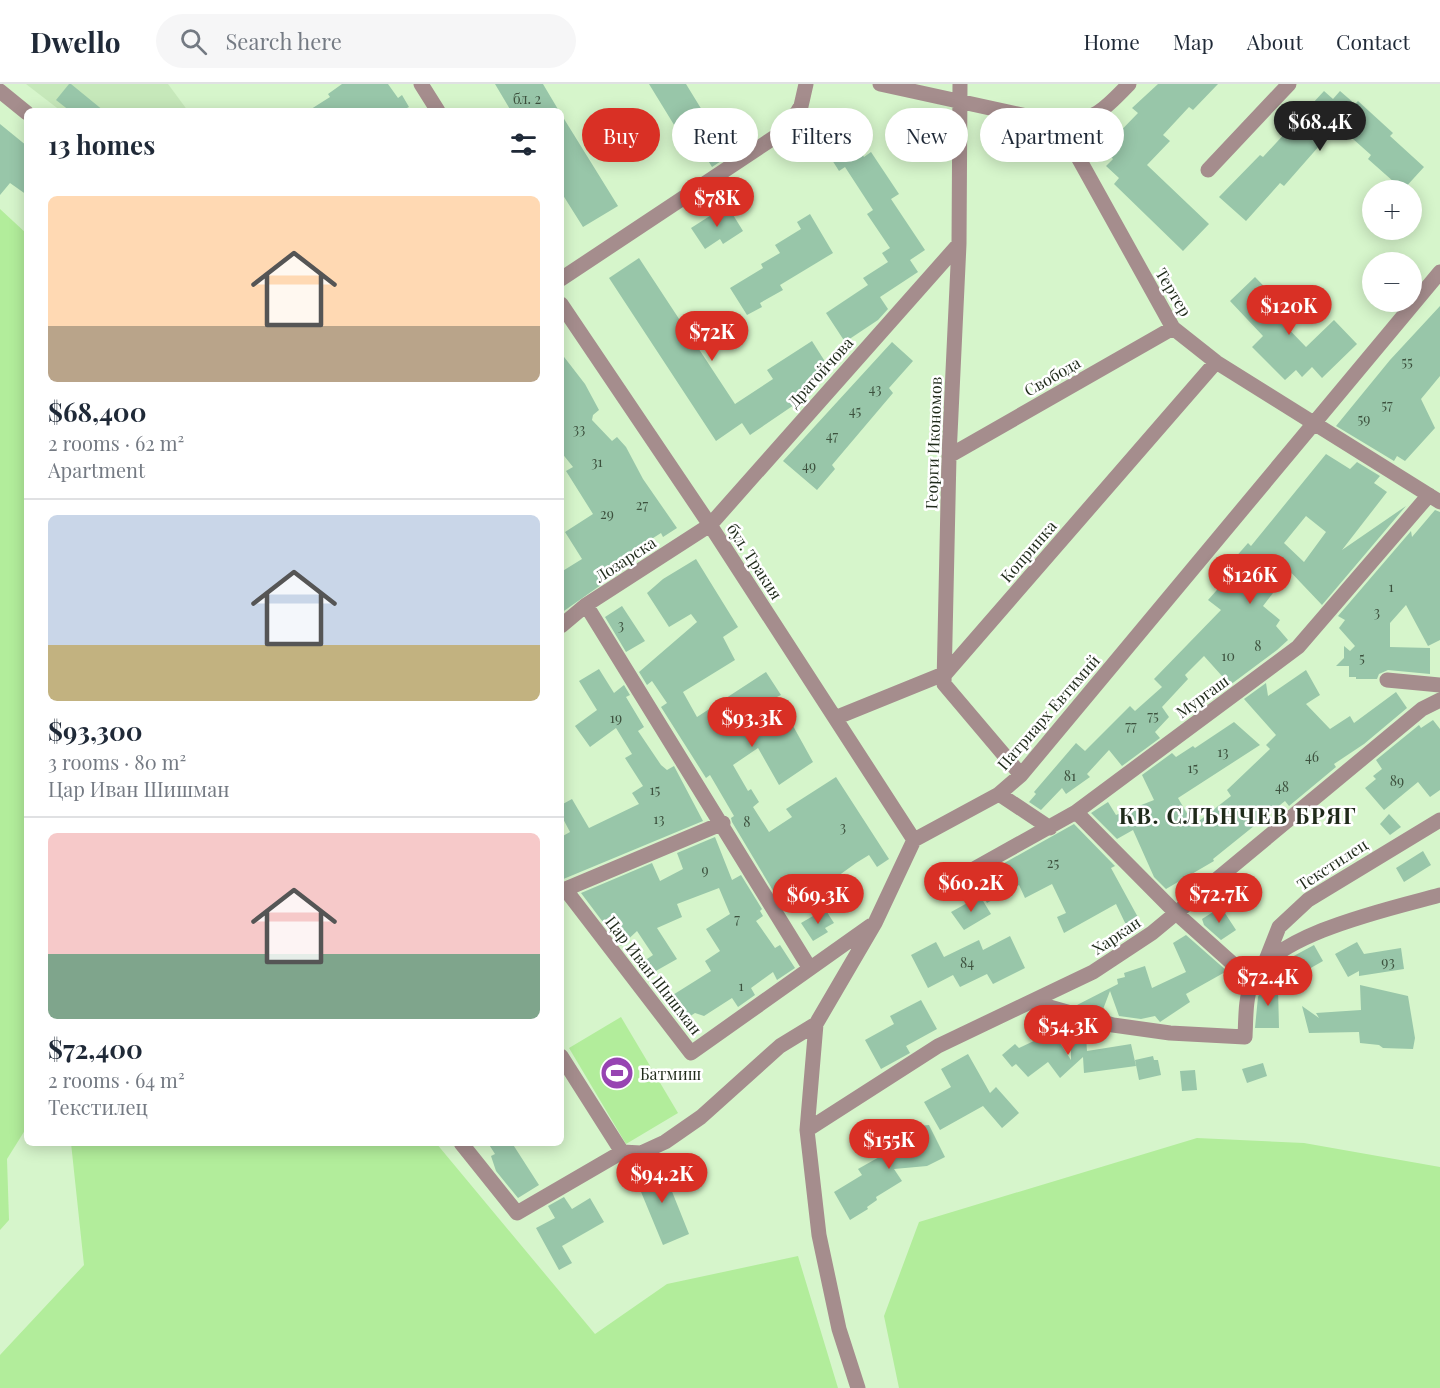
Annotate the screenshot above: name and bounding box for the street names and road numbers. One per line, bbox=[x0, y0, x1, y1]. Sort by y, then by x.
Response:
street label: Тертер bbox=[1151, 264, 1197, 320]
street label: Драгойчова bbox=[783, 332, 857, 412]
street label: Свобода bbox=[1020, 351, 1084, 401]
street label: Георги Икономов bbox=[920, 376, 946, 510]
street label: Копринка bbox=[995, 516, 1061, 586]
street label: бул. Тракия bbox=[723, 519, 788, 603]
street label: Лозарска bbox=[590, 531, 660, 587]
street label: Патриарх Евтимий bbox=[992, 650, 1104, 774]
street label: Мургаш bbox=[1172, 670, 1233, 722]
street label: Текстилец bbox=[1293, 833, 1371, 895]
street label: Цар Иван Шишман bbox=[601, 911, 707, 1039]
street label: Харкан bbox=[1088, 911, 1145, 959]

